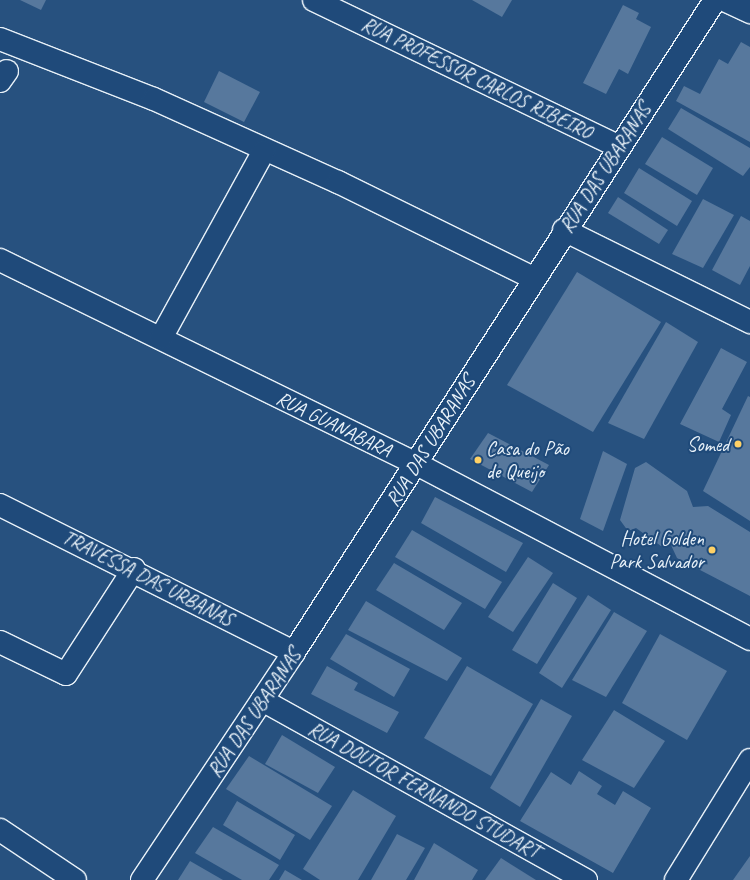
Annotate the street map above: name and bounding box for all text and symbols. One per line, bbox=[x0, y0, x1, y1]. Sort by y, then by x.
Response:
street label: RUA PROFESSOR CARLOS RIBEIRO bbox=[357, 11, 597, 145]
street label: RUA DAS UBARANAS bbox=[554, 99, 656, 237]
street label: RUA DAS UBARANAS bbox=[380, 371, 480, 511]
street label: RUA GUANABARA bbox=[272, 386, 396, 462]
place label: Somed bbox=[687, 432, 729, 456]
place label: Casa do Pão de Queijo bbox=[486, 436, 569, 483]
marker: Somed bbox=[732, 438, 744, 450]
marker: Casa do Pão de Queijo bbox=[473, 455, 483, 465]
street label: TRAVESSA DAS URBANAS bbox=[59, 525, 237, 631]
place label: Hotel Golden Park Salvador bbox=[609, 526, 704, 573]
marker: Hotel Golden Park Salvador bbox=[707, 545, 717, 555]
street label: RUA DAS UBARANAS bbox=[202, 644, 306, 782]
street label: RUA DOUTOR FERNANDO STUDART bbox=[305, 717, 543, 863]

